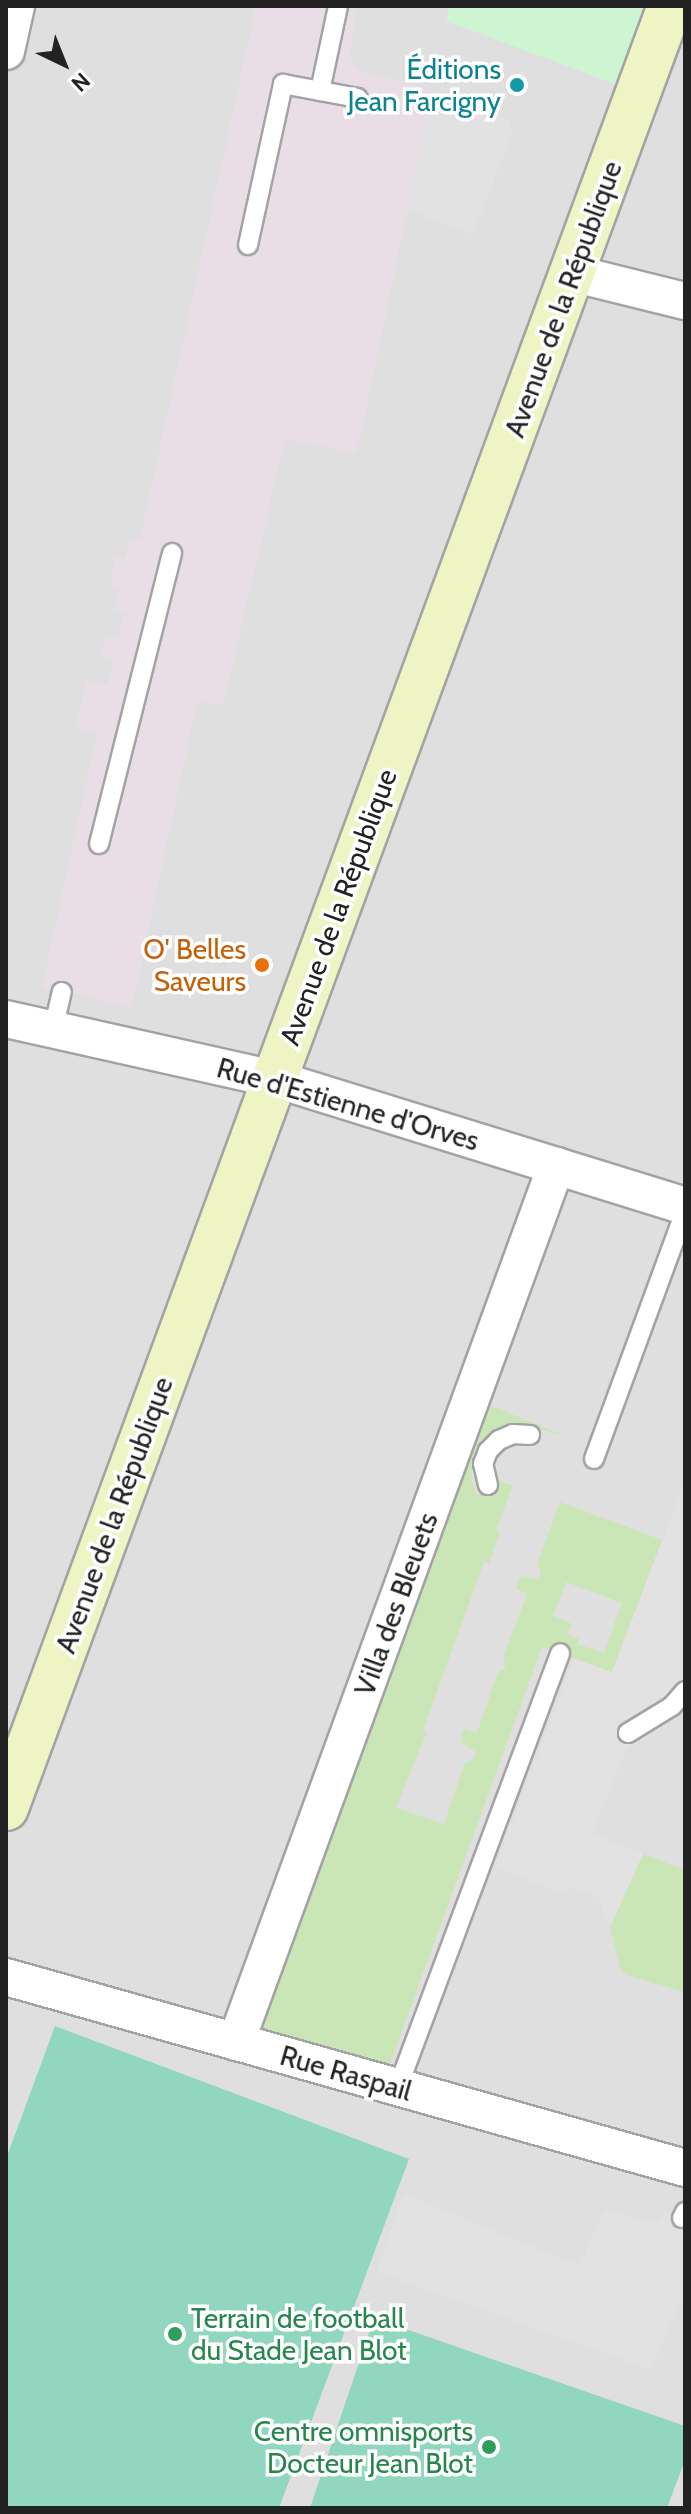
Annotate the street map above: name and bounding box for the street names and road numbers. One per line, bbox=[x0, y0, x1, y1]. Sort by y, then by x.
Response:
street label: Avenue de la République bbox=[497, 156, 629, 442]
street label: Avenue de la République bbox=[272, 764, 404, 1050]
street label: Rue d'Estienne d'Orves bbox=[213, 1051, 483, 1157]
street label: Avenue de la République bbox=[48, 1372, 180, 1658]
street label: Villa des Bleuets bbox=[347, 1508, 445, 1700]
street label: Rue Raspail bbox=[276, 2038, 416, 2108]

